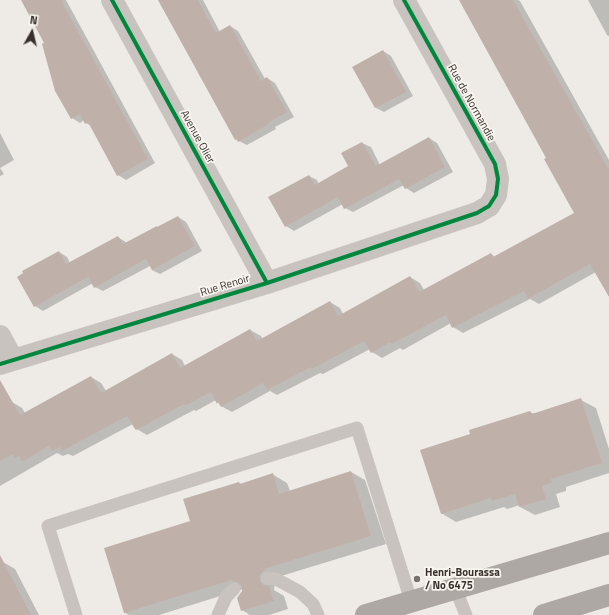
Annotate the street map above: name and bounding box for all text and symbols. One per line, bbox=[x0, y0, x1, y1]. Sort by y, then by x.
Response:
north arrow bbox=[12, 12, 52, 52]
text: N bbox=[29, 12, 39, 29]
street label: Rue de Normandie bbox=[444, 62, 498, 144]
street label: Avenue Olier bbox=[177, 108, 217, 166]
street label: Rue Renoir bbox=[199, 272, 251, 300]
place label: Henri-Bourassa / No 6475 bbox=[425, 566, 500, 592]
marker: Henri-Bourassa / No 6475 bbox=[412, 574, 422, 584]

